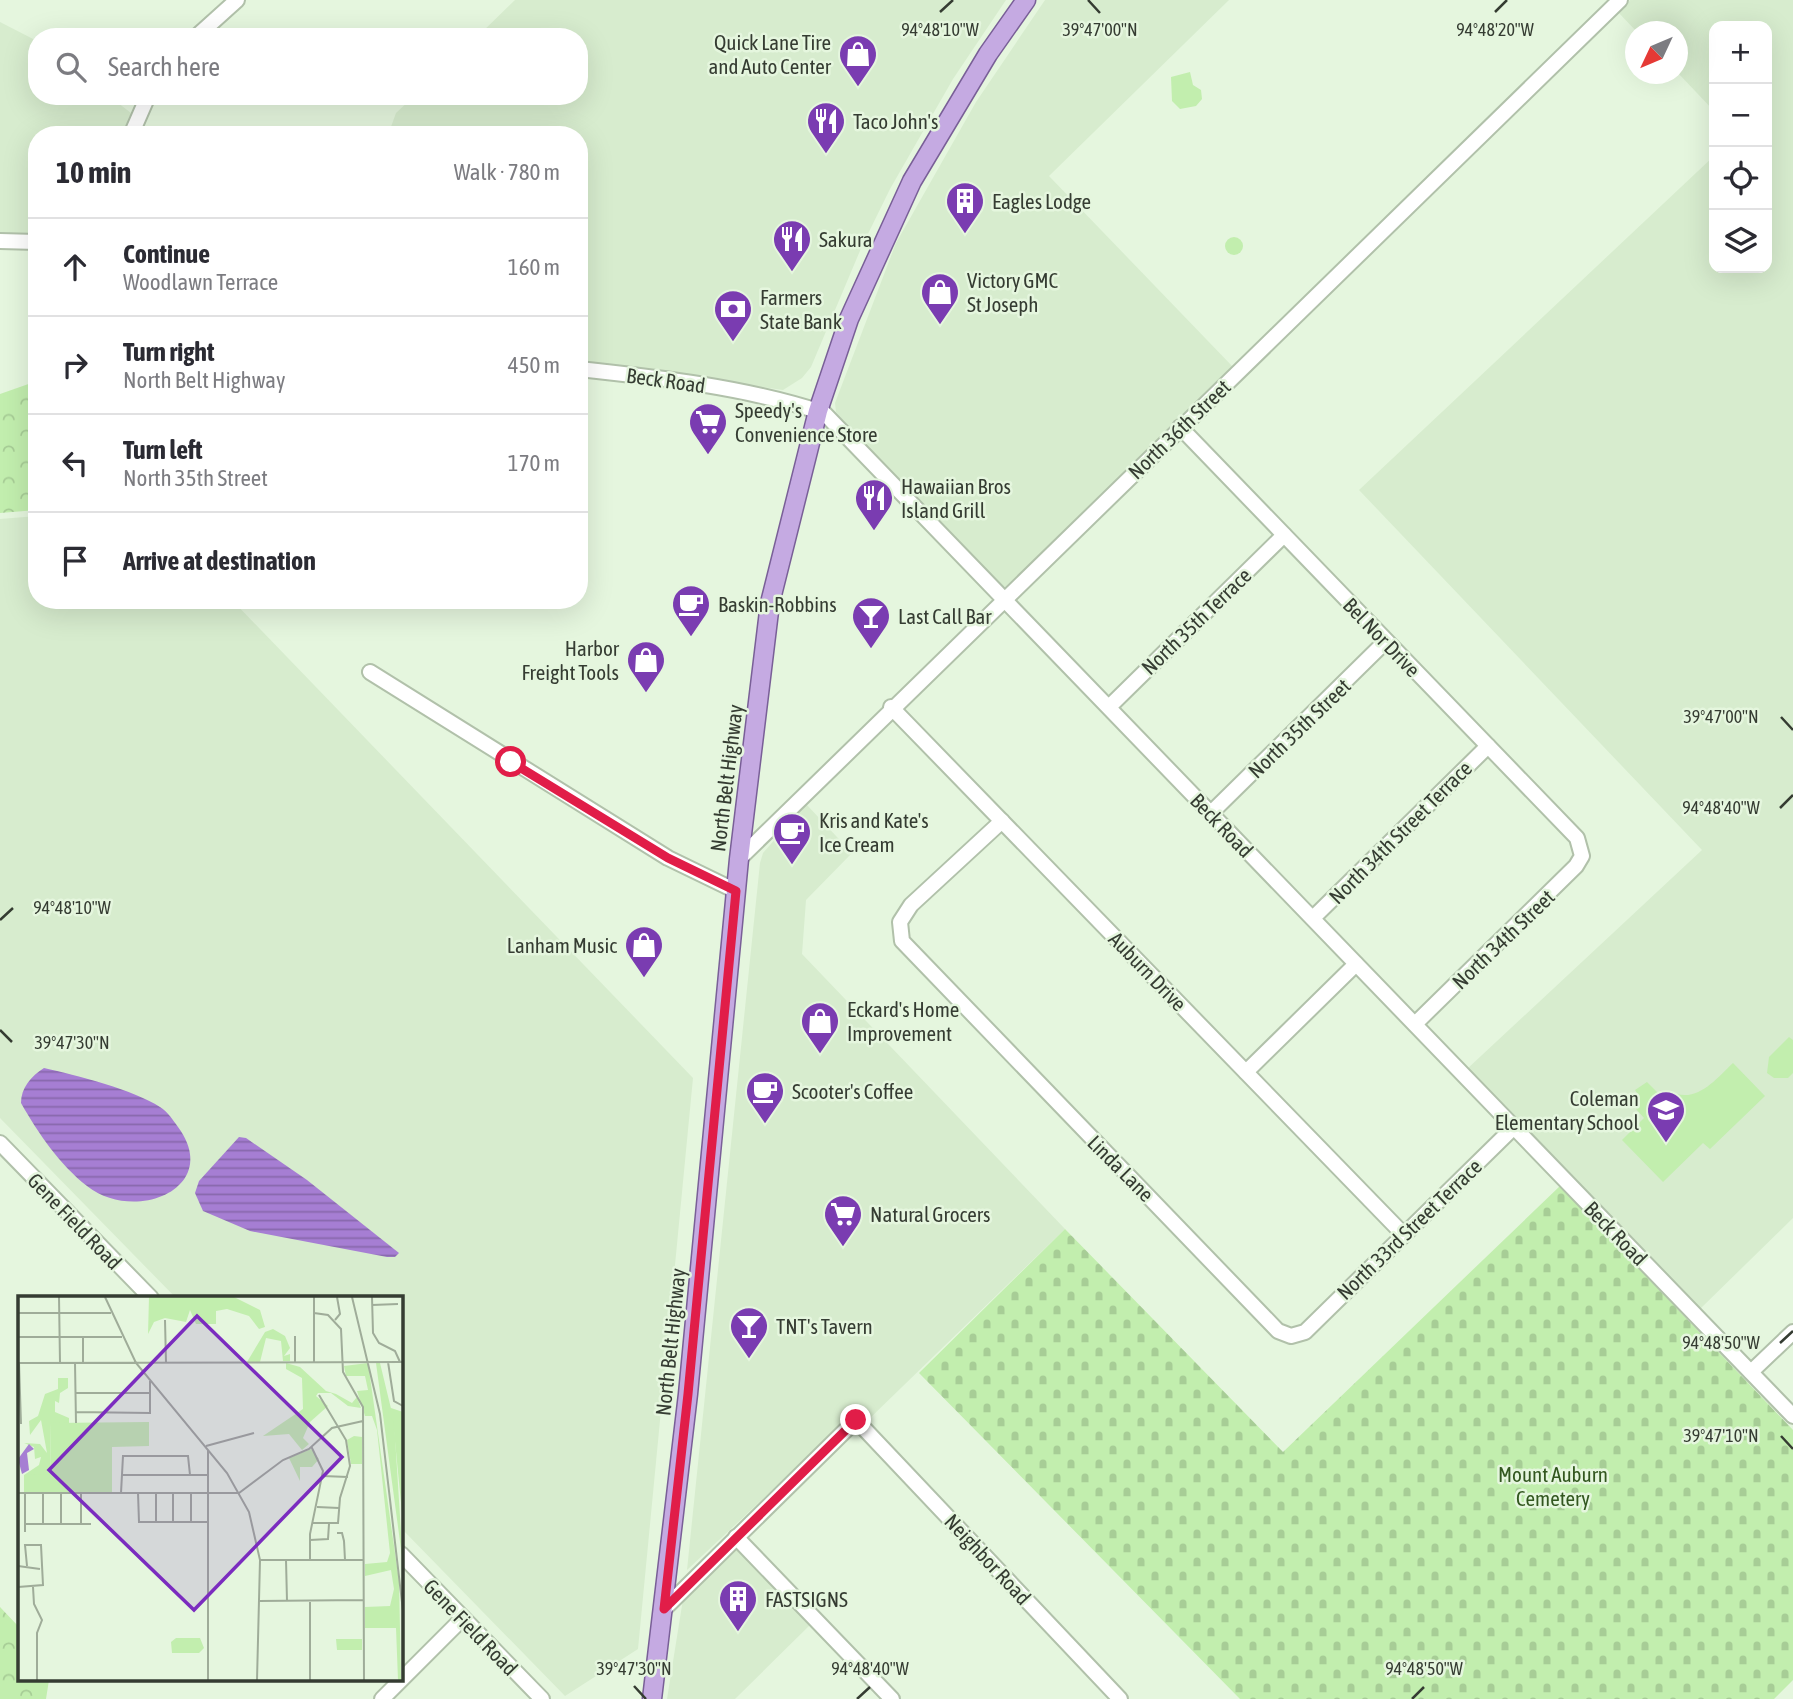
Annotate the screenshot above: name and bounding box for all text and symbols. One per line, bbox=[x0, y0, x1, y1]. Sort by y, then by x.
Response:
text: 94°48'10"W bbox=[901, 19, 979, 40]
text: 39°47'00"N bbox=[1062, 19, 1138, 40]
text: 94°48'20"W bbox=[1456, 19, 1534, 40]
north arrow bbox=[1625, 21, 1688, 84]
map controls bbox=[1709, 21, 1772, 273]
button: + bbox=[1709, 21, 1772, 84]
search box bbox=[28, 28, 588, 105]
place label: Quick Lane Tire and Auto Center bbox=[708, 30, 832, 78]
shop icon: Quick Lane Tire and Auto Center bbox=[837, 33, 879, 88]
icon: search bbox=[52, 48, 90, 86]
text: Search here bbox=[108, 52, 220, 82]
button: − bbox=[1709, 84, 1772, 147]
restaurant icon: Taco John's bbox=[805, 100, 847, 155]
place label: Taco John's bbox=[853, 109, 938, 133]
button: locate bbox=[1709, 147, 1772, 210]
text: 10 min bbox=[56, 155, 131, 189]
text: Walk · 780 m bbox=[454, 159, 560, 185]
building icon: Eagles Lodge bbox=[944, 180, 986, 235]
place label: Eagles Lodge bbox=[992, 189, 1091, 213]
button: layers bbox=[1709, 210, 1772, 273]
restaurant icon: Sakura bbox=[771, 218, 813, 273]
place label: Sakura bbox=[819, 227, 873, 251]
text: Continue bbox=[123, 239, 210, 269]
icon: ahead bbox=[56, 248, 94, 286]
text: 160 m bbox=[508, 254, 560, 280]
place label: Victory GMC St Joseph bbox=[967, 268, 1059, 316]
text: Woodlawn Terrace bbox=[123, 269, 278, 295]
shop icon: Victory GMC St Joseph bbox=[919, 271, 961, 326]
place label: Farmers State Bank bbox=[760, 285, 842, 333]
bank icon: Farmers State Bank bbox=[712, 288, 754, 343]
text: Turn right bbox=[123, 337, 214, 367]
icon: right bbox=[56, 346, 94, 384]
text: 450 m bbox=[508, 352, 560, 378]
street label: Beck Road bbox=[625, 363, 707, 397]
text: North Belt Highway bbox=[123, 367, 285, 393]
street label: North 36th Street bbox=[1123, 374, 1235, 484]
place label: Speedy's Convenience Store bbox=[735, 398, 878, 446]
supermarket icon: Speedy's Convenience Store bbox=[687, 401, 729, 456]
text: Turn left bbox=[123, 435, 203, 465]
icon: left bbox=[56, 444, 94, 482]
text: 170 m bbox=[508, 450, 560, 476]
text: North 35th Street bbox=[123, 465, 268, 491]
place label: Hawaiian Bros Island Grill bbox=[901, 474, 1011, 522]
restaurant icon: Hawaiian Bros Island Grill bbox=[853, 477, 895, 532]
icon: arrive bbox=[56, 542, 94, 580]
text: Arrive at destination bbox=[123, 546, 316, 576]
street label: North 35th Terrace bbox=[1136, 563, 1256, 679]
cafe icon: Baskin-Robbins bbox=[670, 583, 712, 638]
place label: Baskin-Robbins bbox=[718, 592, 837, 616]
street label: Bel Nor Drive bbox=[1339, 593, 1425, 681]
bar icon: Last Call Bar bbox=[850, 595, 892, 650]
place label: Last Call Bar bbox=[898, 604, 992, 628]
place label: Harbor Freight Tools bbox=[522, 636, 620, 684]
shop icon: Harbor Freight Tools bbox=[625, 639, 667, 694]
street label: North 35th Street bbox=[1243, 673, 1355, 783]
street label: North Belt Highway bbox=[705, 703, 747, 853]
text: 39°47'00"N bbox=[1683, 706, 1759, 727]
route start bbox=[495, 746, 526, 777]
street label: North 34th Street Terrace bbox=[1324, 756, 1476, 908]
street label: Beck Road bbox=[1186, 788, 1258, 862]
text: 94°48'40"W bbox=[1682, 797, 1760, 818]
place label: Kris and Kate's Ice Cream bbox=[819, 808, 929, 856]
cafe icon: Kris and Kate's Ice Cream bbox=[771, 811, 813, 866]
street label: North 34th Street bbox=[1447, 884, 1559, 994]
text: 94°48'10"W bbox=[33, 897, 111, 918]
shop icon: Lanham Music bbox=[623, 924, 665, 979]
street label: Auburn Drive bbox=[1104, 926, 1192, 1016]
place label: Lanham Music bbox=[507, 933, 617, 957]
place label: Eckard's Home Improvement bbox=[847, 997, 959, 1045]
shop icon: Eckard's Home Improvement bbox=[799, 1000, 841, 1055]
text: 39°47'30"N bbox=[34, 1032, 110, 1053]
cafe icon: Scooter's Coffee bbox=[744, 1070, 786, 1125]
place label: Scooter's Coffee bbox=[792, 1079, 913, 1103]
place label: Coleman Elementary School bbox=[1495, 1086, 1639, 1134]
school or university icon: Coleman Elementary School bbox=[1645, 1089, 1687, 1144]
street label: Linda Lane bbox=[1083, 1130, 1159, 1206]
street label: North 33rd Street Terrace bbox=[1332, 1154, 1486, 1304]
street label: Gene Field Road bbox=[23, 1168, 127, 1274]
supermarket icon: Natural Grocers bbox=[822, 1193, 864, 1248]
street label: Beck Road bbox=[1580, 1196, 1652, 1270]
place label: Natural Grocers bbox=[870, 1202, 990, 1226]
street label: North Belt Highway bbox=[650, 1267, 690, 1417]
inset map bbox=[18, 1296, 402, 1682]
bar icon: TNT's Tavern bbox=[728, 1305, 770, 1360]
place label: TNT's Tavern bbox=[776, 1314, 873, 1338]
text: 94°48'50"W bbox=[1682, 1332, 1760, 1353]
route end bbox=[840, 1404, 871, 1435]
text: 39°47'10"N bbox=[1683, 1425, 1759, 1446]
park label: Mount Auburn Cemetery bbox=[1498, 1462, 1608, 1510]
street label: Neighbor Road bbox=[940, 1509, 1036, 1609]
street label: Gene Field Road bbox=[419, 1574, 523, 1680]
building icon: FASTSIGNS bbox=[717, 1578, 759, 1633]
place label: FASTSIGNS bbox=[765, 1587, 848, 1611]
text: 39°47'30"N bbox=[596, 1658, 672, 1679]
text: 94°48'40"W bbox=[831, 1658, 909, 1679]
text: 94°48'50"W bbox=[1385, 1658, 1463, 1679]

